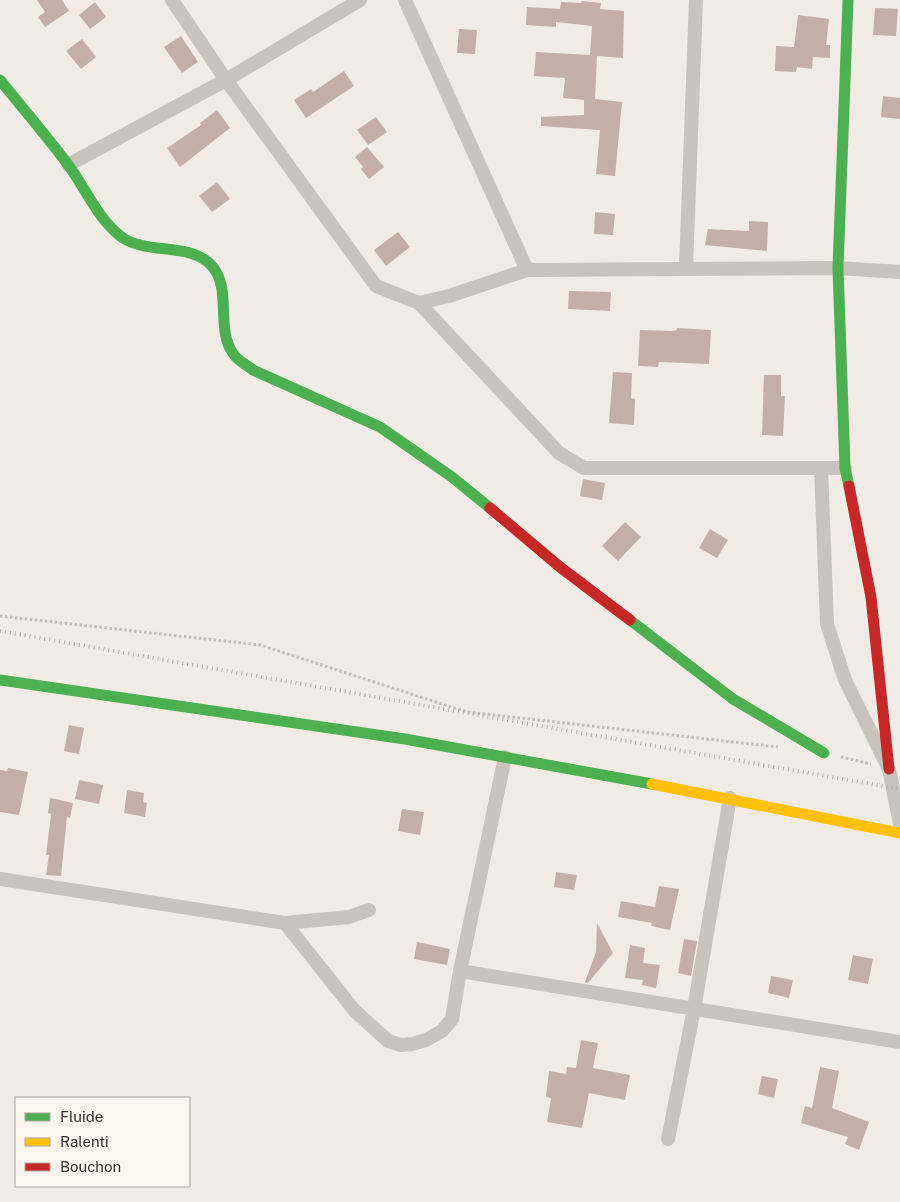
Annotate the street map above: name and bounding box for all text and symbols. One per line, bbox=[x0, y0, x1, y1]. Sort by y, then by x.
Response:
legend bbox=[15, 1097, 190, 1187]
text: Fluide bbox=[60, 1108, 103, 1125]
text: Ralenti bbox=[60, 1133, 109, 1150]
text: Bouchon bbox=[60, 1158, 121, 1175]

